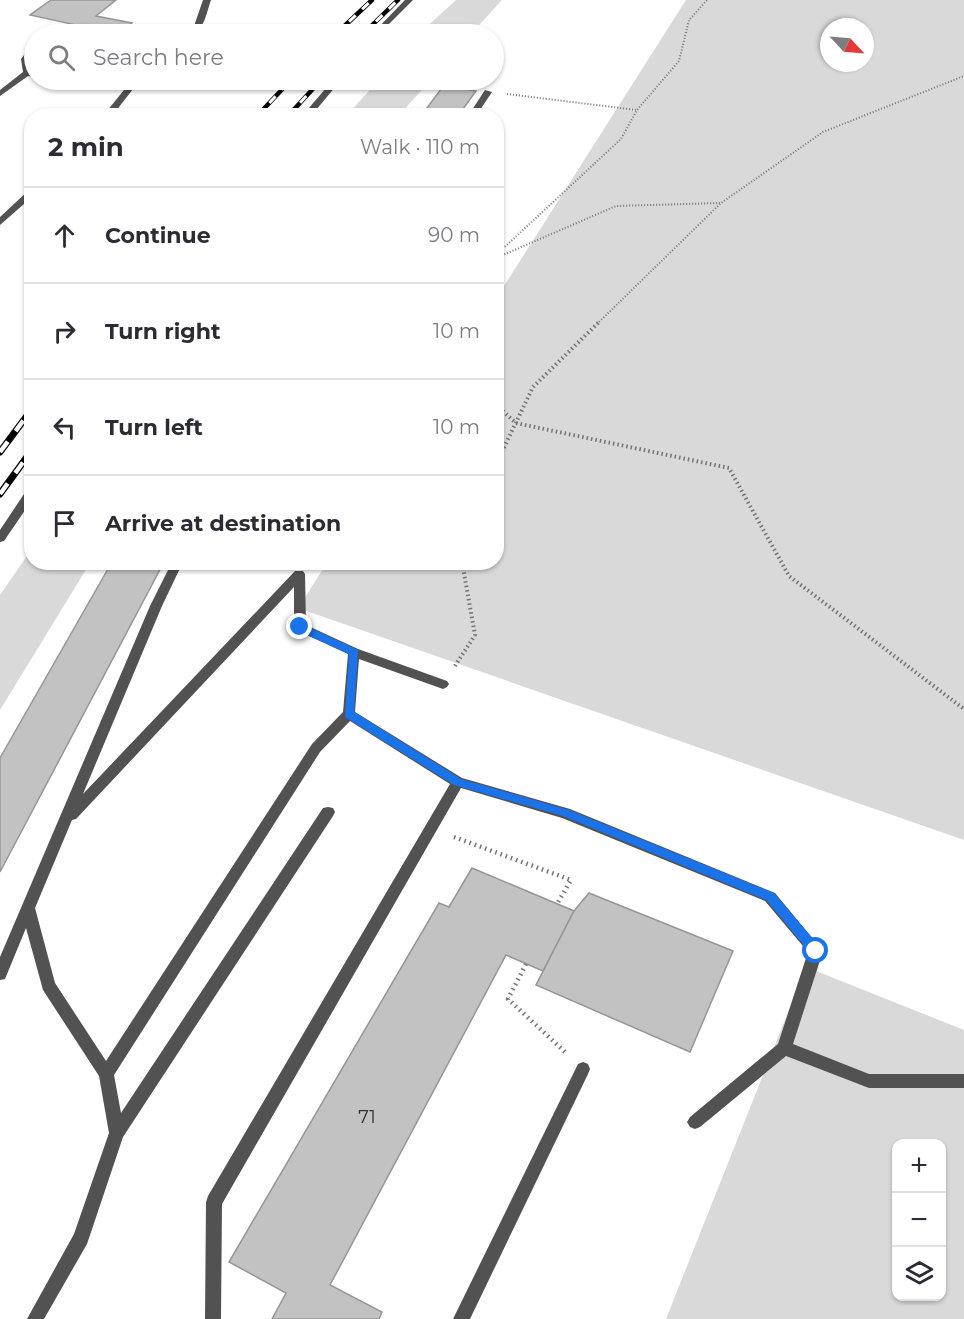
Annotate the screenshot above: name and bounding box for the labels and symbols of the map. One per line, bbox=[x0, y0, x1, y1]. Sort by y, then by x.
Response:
north arrow bbox=[820, 18, 874, 72]
route end bbox=[286, 613, 312, 639]
route start bbox=[802, 937, 828, 963]
house number: 71 bbox=[358, 1106, 376, 1128]

